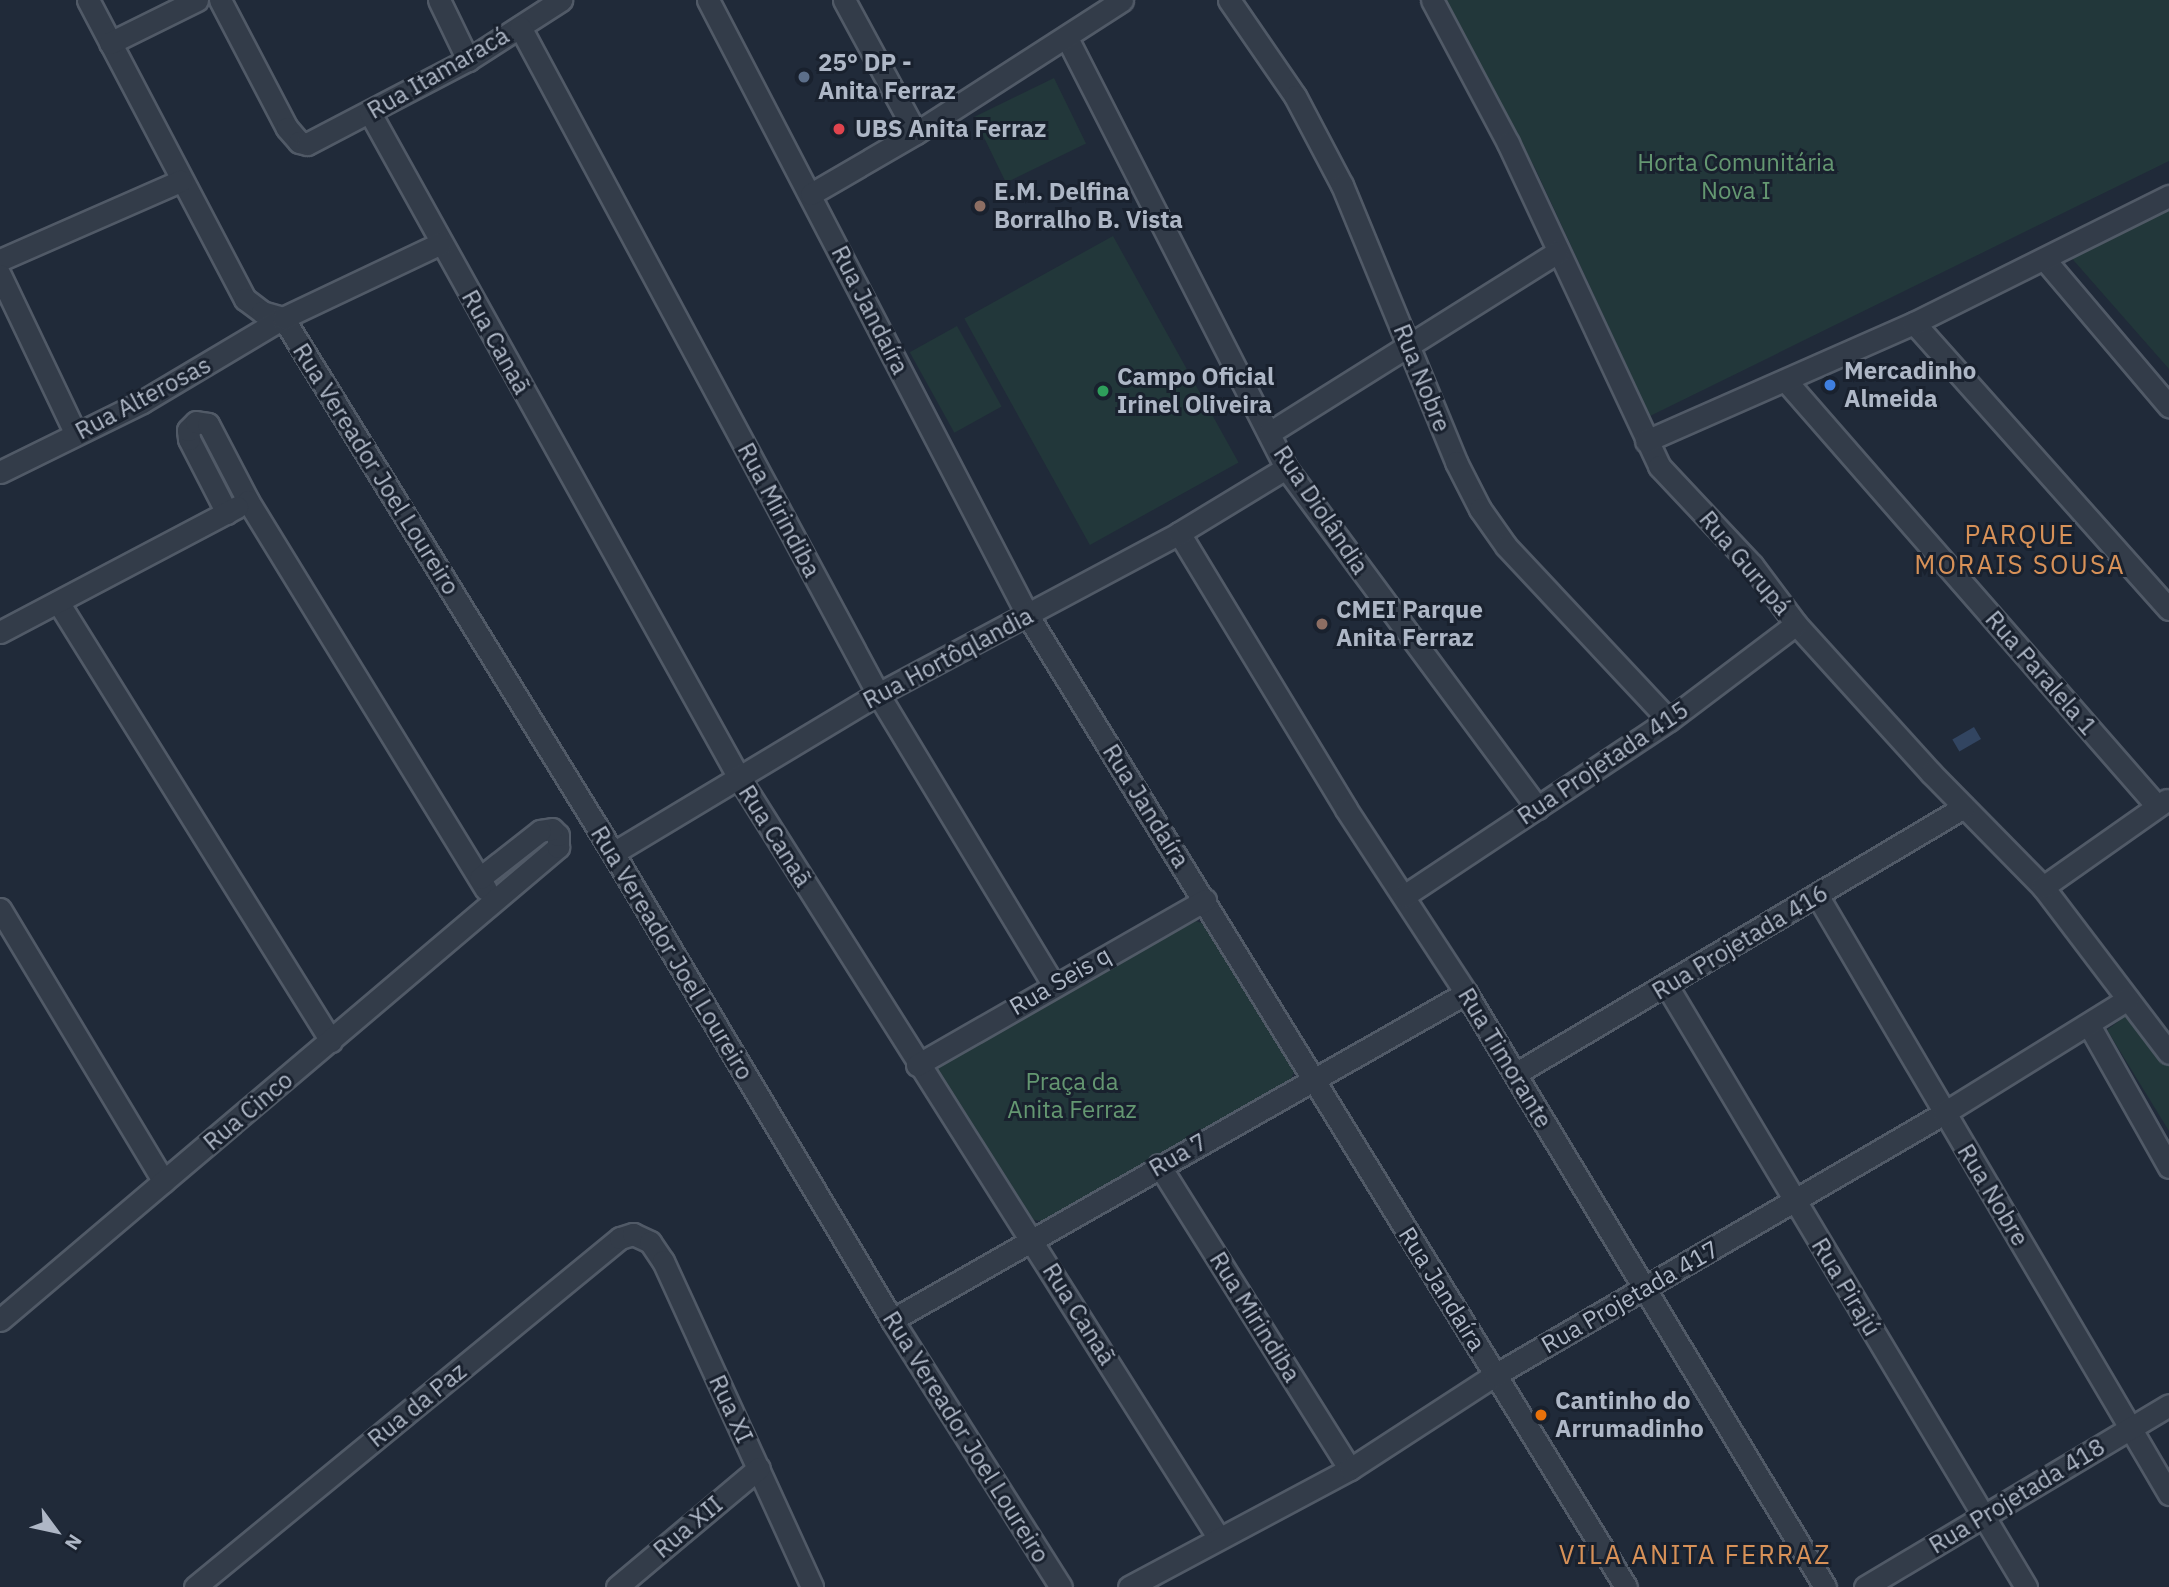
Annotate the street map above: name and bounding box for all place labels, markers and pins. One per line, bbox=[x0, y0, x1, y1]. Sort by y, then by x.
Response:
place label: 25° DP - Anita Ferraz bbox=[818, 49, 956, 105]
marker: 25° DP - Anita Ferraz bbox=[796, 69, 812, 85]
place label: UBS Anita Ferraz bbox=[855, 115, 1046, 143]
marker: UBS Anita Ferraz bbox=[829, 119, 849, 139]
place label: E.M. Delfina Borralho B. Vista bbox=[994, 178, 1183, 234]
marker: E.M. Delfina Borralho B. Vista bbox=[972, 198, 988, 214]
place label: Mercadinho Almeida bbox=[1844, 357, 1976, 413]
place label: Campo Oficial Irinel Oliveira bbox=[1117, 363, 1274, 419]
marker: Mercadinho Almeida bbox=[1822, 377, 1838, 393]
marker: Campo Oficial Irinel Oliveira bbox=[1095, 383, 1111, 399]
place label: CMEI Parque Anita Ferraz bbox=[1336, 596, 1483, 652]
marker: CMEI Parque Anita Ferraz bbox=[1314, 616, 1330, 632]
place label: Cantinho do Arrumadinho bbox=[1555, 1387, 1704, 1443]
marker: Cantinho do Arrumadinho bbox=[1533, 1407, 1549, 1423]

